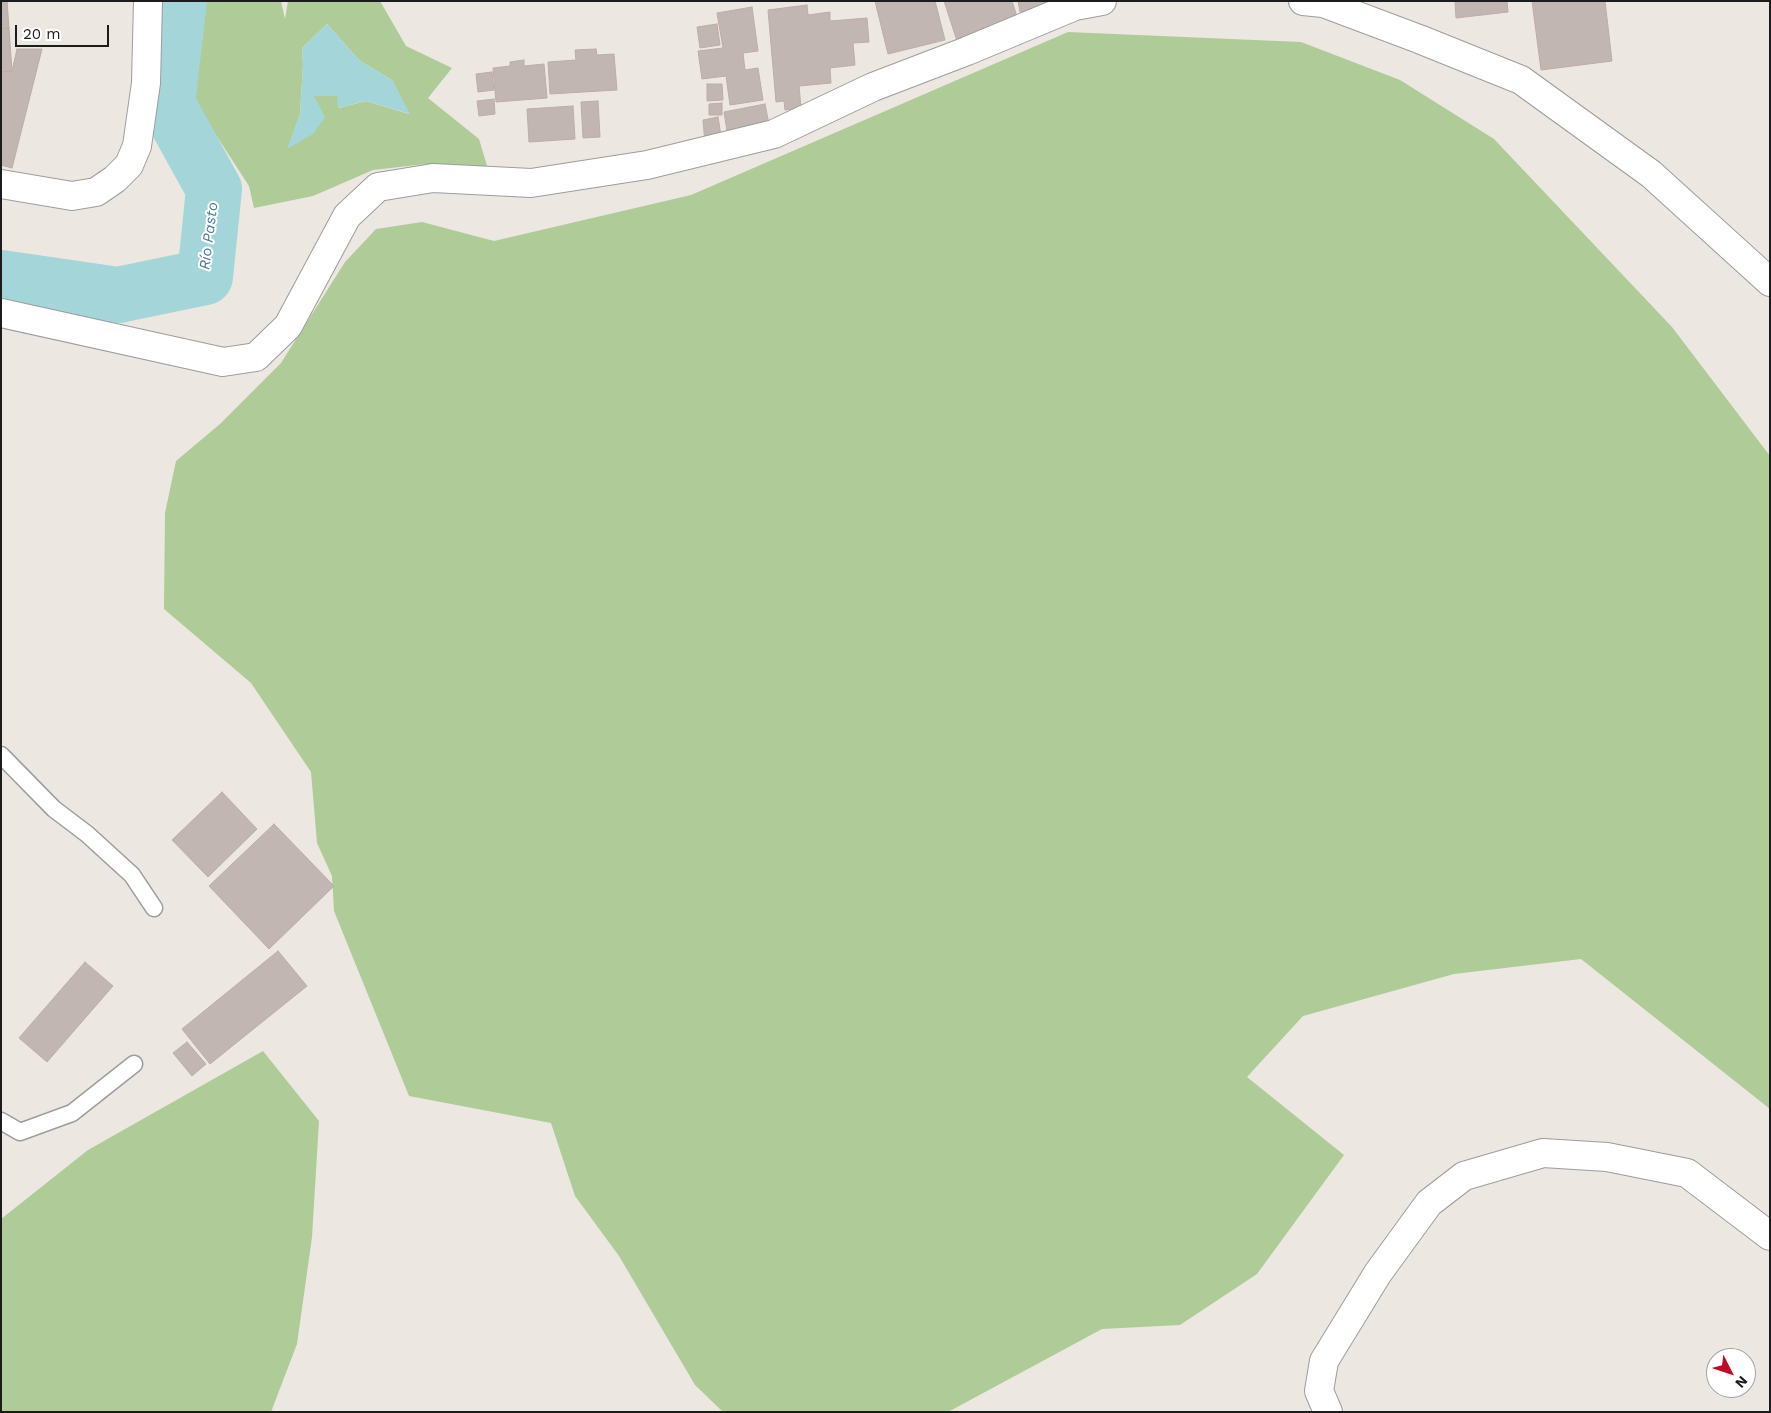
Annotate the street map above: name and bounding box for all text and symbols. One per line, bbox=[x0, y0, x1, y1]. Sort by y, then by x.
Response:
scale bar bbox=[18, 15, 111, 47]
text: 20 m bbox=[23, 25, 61, 43]
water label: Río Pasto bbox=[196, 201, 222, 271]
north arrow bbox=[1706, 1348, 1756, 1398]
text: N bbox=[1732, 1373, 1751, 1391]

